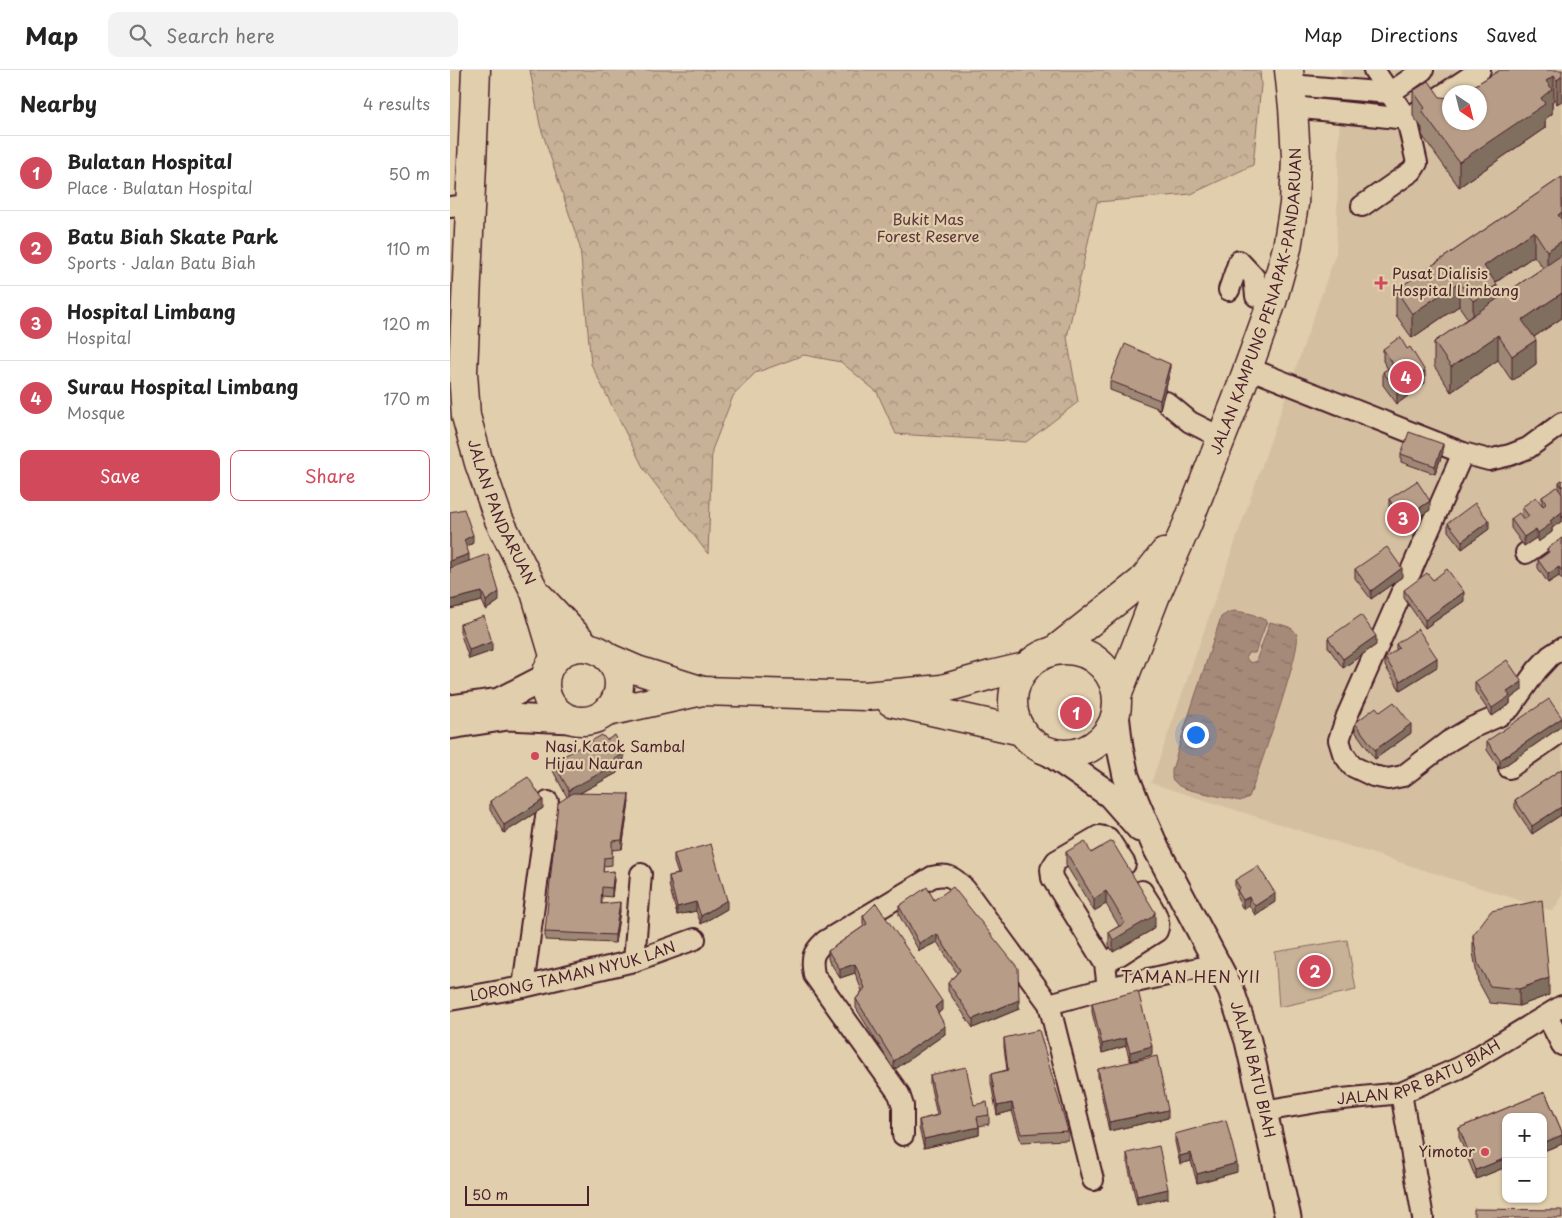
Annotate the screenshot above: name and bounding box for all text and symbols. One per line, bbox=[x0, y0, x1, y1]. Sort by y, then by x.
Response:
search box bbox=[108, 12, 458, 57]
text: Map bbox=[25, 17, 78, 53]
icon: search bbox=[126, 21, 154, 49]
text: Search here bbox=[166, 21, 275, 49]
text: Map bbox=[1304, 21, 1342, 48]
text: Directions bbox=[1370, 21, 1458, 48]
text: Saved bbox=[1486, 21, 1537, 48]
north arrow bbox=[1442, 85, 1487, 130]
text: Nearby bbox=[20, 87, 97, 119]
text: 4 results bbox=[363, 91, 430, 115]
text: Bulatan Hospital bbox=[67, 147, 232, 175]
street label: JALAN KAMPUNG PENAPAK-PANDARUAN bbox=[1203, 147, 1306, 458]
text: 1 bbox=[32, 161, 40, 185]
text: 50 m bbox=[389, 161, 430, 185]
text: Place · Bulatan Hospital bbox=[67, 175, 253, 199]
park label: Bukit Mas Forest Reserve bbox=[876, 207, 980, 247]
text: Batu Biah Skate Park bbox=[67, 222, 278, 250]
text: 2 bbox=[30, 236, 42, 260]
text: 110 m bbox=[387, 236, 430, 260]
text: Sports · Jalan Batu Biah bbox=[67, 250, 256, 274]
place label: Pusat Dialisis Hospital Limbang bbox=[1392, 261, 1519, 301]
marker: Pusat Dialisis Hospital Limbang bbox=[1374, 276, 1388, 290]
text: Hospital Limbang bbox=[67, 297, 236, 325]
text: 3 bbox=[31, 311, 41, 335]
text: 120 m bbox=[383, 311, 430, 335]
text: Hospital bbox=[67, 325, 131, 349]
pin: 4 bbox=[1390, 358, 1422, 396]
text: Surau Hospital Limbang bbox=[67, 372, 298, 400]
text: 4 bbox=[31, 386, 41, 410]
text: 170 m bbox=[384, 386, 430, 410]
text: Mosque bbox=[67, 400, 125, 424]
street label: JALAN PANDARUAN bbox=[463, 436, 543, 588]
button: Save bbox=[20, 450, 220, 501]
button: Share bbox=[230, 450, 430, 501]
pin: 3 bbox=[1387, 499, 1419, 537]
pin: 1 bbox=[1060, 694, 1092, 732]
your location bbox=[1183, 722, 1209, 748]
place label: Nasi Katok Sambal Hijau Nauran bbox=[545, 734, 685, 774]
marker: Nasi Katok Sambal Hijau Nauran bbox=[529, 750, 541, 762]
street label: LORONG TAMAN NYUK LAN bbox=[468, 934, 678, 1006]
pin: 2 bbox=[1299, 952, 1331, 990]
district label: TAMAN HEN YII bbox=[1121, 964, 1261, 988]
street label: JALAN BATU BIAH bbox=[1225, 997, 1283, 1140]
street label: JALAN RPR BATU BIAH bbox=[1335, 1033, 1504, 1110]
map controls bbox=[1502, 1113, 1547, 1203]
button: + bbox=[1502, 1113, 1547, 1158]
place label: Yimotor bbox=[1418, 1139, 1475, 1162]
marker: Yimotor bbox=[1479, 1146, 1491, 1158]
button: − bbox=[1502, 1158, 1547, 1203]
scale bar bbox=[465, 1183, 589, 1206]
text: 50 m bbox=[472, 1184, 508, 1205]

